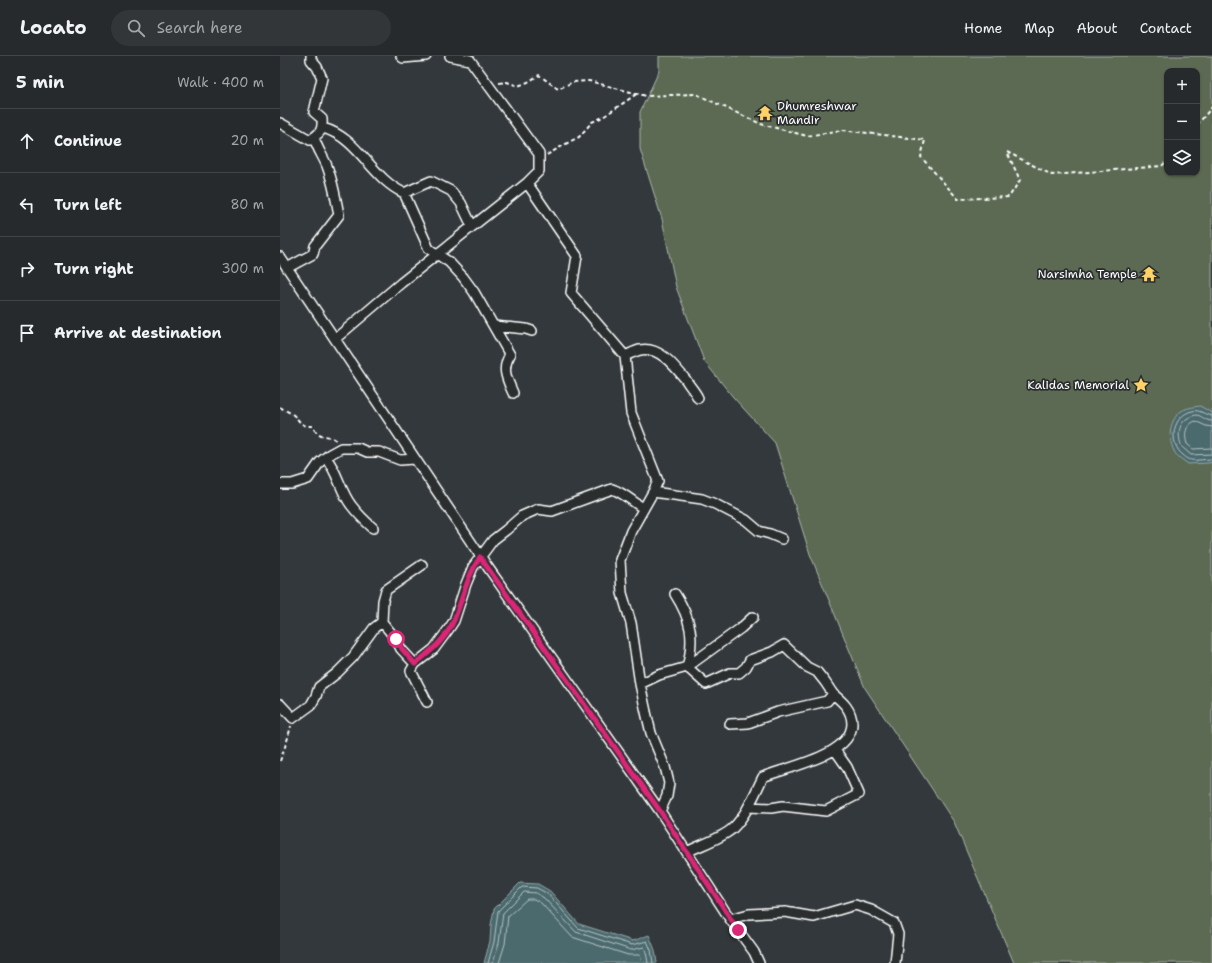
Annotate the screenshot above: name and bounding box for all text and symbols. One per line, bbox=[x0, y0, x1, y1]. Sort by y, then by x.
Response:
search box bbox=[111, 10, 391, 46]
text: Locato bbox=[20, 15, 87, 40]
icon: search bbox=[125, 17, 147, 39]
text: Search here bbox=[157, 18, 242, 38]
text: Home bbox=[964, 19, 1003, 37]
text: Map bbox=[1025, 19, 1055, 37]
text: About bbox=[1077, 19, 1118, 37]
text: Contact bbox=[1140, 19, 1192, 37]
map controls bbox=[1164, 68, 1200, 176]
button: + bbox=[1164, 68, 1200, 104]
text: 5 min bbox=[16, 71, 64, 93]
text: Walk · 400 m bbox=[177, 74, 264, 91]
place label: Dhumreshwar Mandir bbox=[777, 98, 857, 128]
temple icon: Dhumreshwar Mandir bbox=[756, 104, 774, 122]
button: − bbox=[1164, 104, 1200, 140]
icon: ahead bbox=[16, 130, 38, 152]
text: Continue bbox=[54, 131, 122, 151]
text: 20 m bbox=[231, 132, 264, 149]
button: layers bbox=[1164, 140, 1200, 176]
icon: left bbox=[16, 194, 38, 216]
text: Turn left bbox=[54, 195, 122, 215]
text: 80 m bbox=[230, 196, 264, 213]
icon: right bbox=[16, 258, 38, 280]
text: Turn right bbox=[54, 259, 134, 279]
text: 300 m bbox=[221, 260, 264, 277]
temple icon: Narsimha Temple bbox=[1140, 265, 1158, 283]
place label: Narsimha Temple bbox=[1037, 266, 1137, 282]
icon: arrive bbox=[16, 322, 38, 344]
text: Arrive at destination bbox=[54, 323, 222, 343]
place icon: Kalidas Memorial bbox=[1132, 376, 1150, 394]
place label: Kalidas Memorial bbox=[1027, 377, 1129, 393]
route start bbox=[387, 630, 405, 648]
route end bbox=[729, 921, 747, 939]

